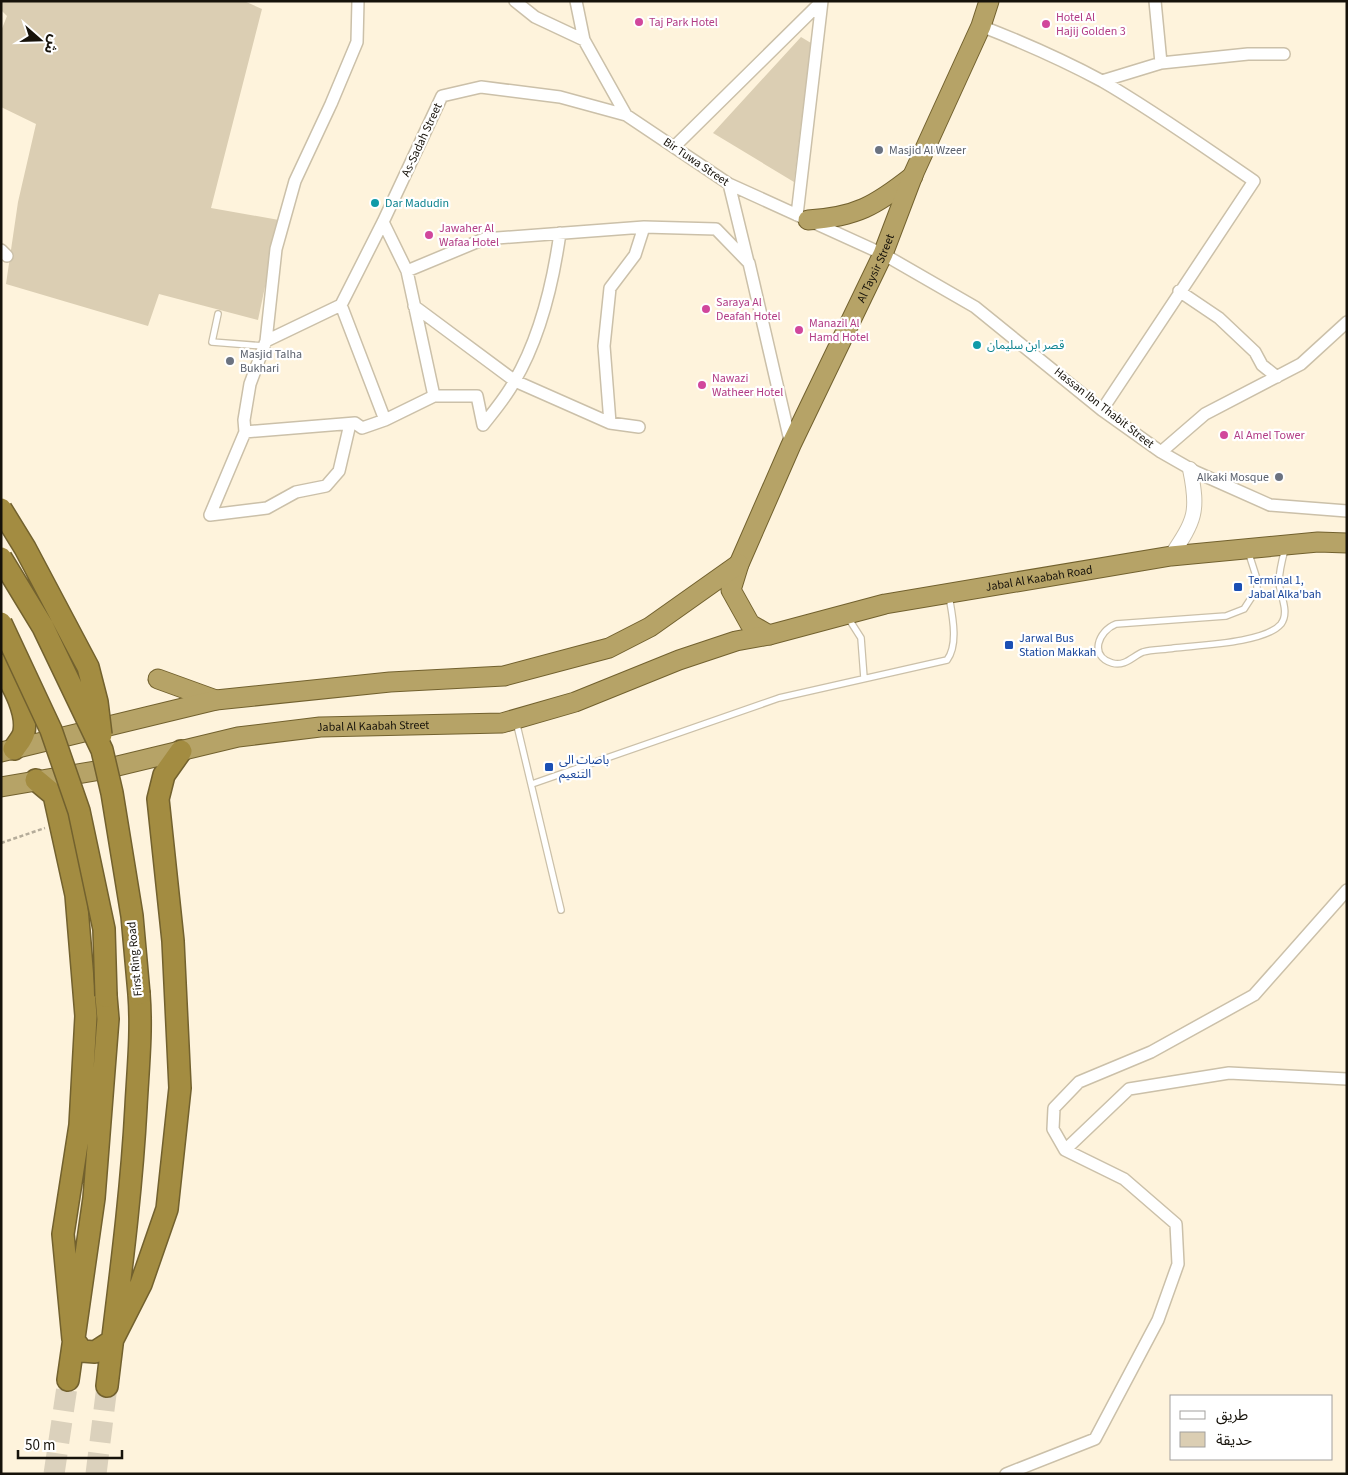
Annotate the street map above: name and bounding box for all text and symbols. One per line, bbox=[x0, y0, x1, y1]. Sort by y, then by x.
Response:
place label: Hotel Al Hajij Golden 3 bbox=[1056, 9, 1126, 40]
place label: Taj Park Hotel bbox=[649, 14, 718, 31]
north arrow bbox=[15, 15, 65, 65]
marker: Taj Park Hotel bbox=[633, 16, 645, 28]
marker: Hotel Al Hajij Golden 3 bbox=[1040, 18, 1052, 30]
text: ش bbox=[39, 32, 64, 57]
street label: As-Sadah Street bbox=[397, 100, 447, 180]
street label: Bir Tuwa Street bbox=[660, 134, 732, 190]
place label: Masjid Al Wzeer bbox=[889, 142, 967, 159]
marker: Masjid Al Wzeer bbox=[873, 144, 885, 156]
place label: Dar Madudin bbox=[385, 195, 449, 212]
marker: Dar Madudin bbox=[369, 197, 381, 209]
place label: Jawaher Al Wafaa Hotel bbox=[439, 220, 499, 251]
marker: Jawaher Al Wafaa Hotel bbox=[423, 229, 435, 241]
street label: Al Taysir Street bbox=[852, 231, 898, 305]
place label: Saraya Al Deafah Hotel bbox=[716, 294, 780, 325]
marker: Saraya Al Deafah Hotel bbox=[700, 303, 712, 315]
place label: Manazil Al Hamd Hotel bbox=[809, 315, 869, 346]
marker: Manazil Al Hamd Hotel bbox=[793, 324, 805, 336]
place label: قصر ابن سليمان bbox=[987, 337, 1064, 354]
marker: قصر ابن سليمان bbox=[971, 339, 983, 351]
place label: Masjid Talha Bukhari bbox=[240, 346, 302, 377]
marker: Masjid Talha Bukhari bbox=[224, 355, 236, 367]
street label: Hassan Ibn Thabit Street bbox=[1050, 363, 1158, 453]
place label: Nawazi Watheer Hotel bbox=[712, 370, 783, 401]
marker: Nawazi Watheer Hotel bbox=[696, 379, 708, 391]
place label: Al Amel Tower bbox=[1234, 427, 1305, 444]
marker: Al Amel Tower bbox=[1218, 429, 1230, 441]
place label: Alkaki Mosque bbox=[1197, 469, 1269, 486]
marker: Alkaki Mosque bbox=[1273, 471, 1285, 483]
street label: Jabal Al Kaabah Road bbox=[984, 561, 1094, 595]
place label: Terminal 1, Jabal Alka'bah bbox=[1248, 572, 1321, 603]
marker: Terminal 1, Jabal Alka'bah bbox=[1232, 581, 1244, 593]
place label: Jarwal Bus Station Makkah bbox=[1019, 630, 1096, 661]
marker: Jarwal Bus Station Makkah bbox=[1003, 639, 1015, 651]
street label: Jabal Al Kaabah Street bbox=[316, 716, 429, 736]
place label: باصات الى التنعيم bbox=[559, 752, 609, 783]
marker: باصات الى التنعيم bbox=[543, 761, 555, 773]
street label: First Ring Road bbox=[123, 921, 147, 997]
legend bbox=[1170, 1395, 1333, 1460]
text: طريق bbox=[1216, 1405, 1248, 1426]
scale bar bbox=[18, 1428, 121, 1460]
text: حديقة bbox=[1216, 1430, 1252, 1451]
text: 50 m bbox=[25, 1435, 55, 1456]

